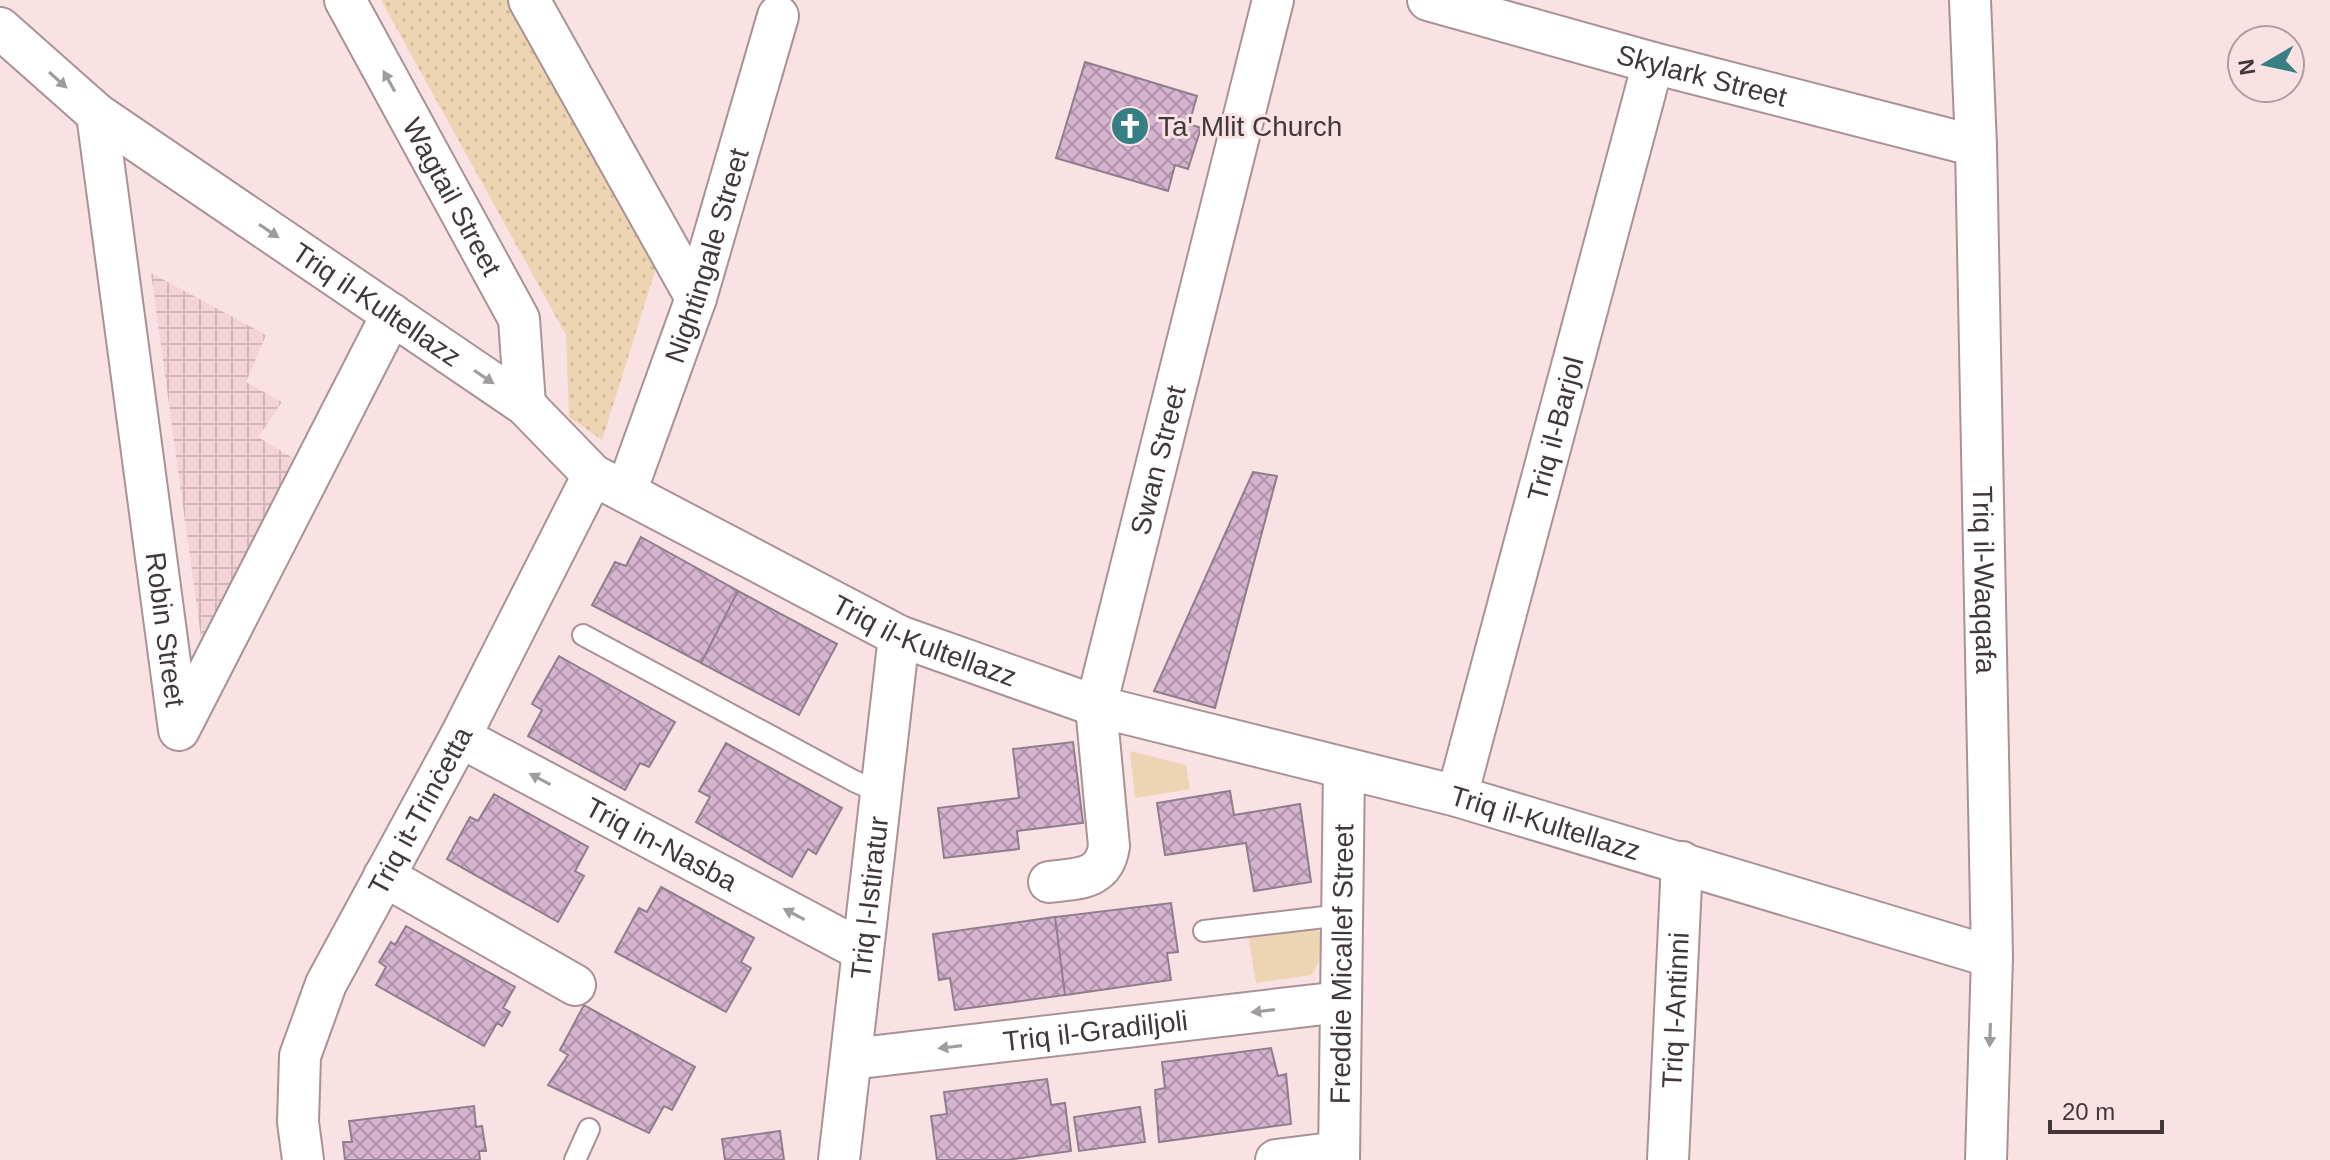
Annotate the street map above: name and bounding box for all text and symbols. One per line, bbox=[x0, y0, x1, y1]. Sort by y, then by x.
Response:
north arrow bbox=[2226, 24, 2306, 104]
street label: Skylark Street bbox=[1613, 39, 1790, 113]
text: N bbox=[2233, 57, 2260, 77]
one-way arrow bbox=[382, 69, 395, 92]
one-way arrow bbox=[48, 71, 68, 88]
church icon: Ta' Mlit Church bbox=[1109, 105, 1151, 147]
place label: Ta' Mlit Church bbox=[1158, 111, 1342, 142]
street label: Wagtail Street bbox=[396, 113, 507, 281]
street label: Nightingale Street bbox=[659, 145, 755, 367]
one-way arrow bbox=[259, 223, 280, 238]
street label: Triq il-Kultellazz bbox=[286, 237, 467, 373]
street label: Triq il-Barjol bbox=[1521, 353, 1590, 505]
one-way arrow bbox=[474, 369, 495, 384]
street label: Swan Street bbox=[1125, 382, 1192, 538]
street label: Triq il-Waqqafa bbox=[1967, 486, 2001, 674]
street label: Robin Street bbox=[139, 550, 191, 709]
street label: Triq il-Kultellazz bbox=[827, 589, 1021, 693]
street label: Triq it-Trinċetta bbox=[362, 722, 479, 900]
one-way arrow bbox=[528, 773, 551, 786]
street label: Triq il-Kultellazz bbox=[1447, 780, 1644, 866]
street label: Triq in-Nasba bbox=[580, 791, 743, 897]
street label: Triq l-Istiratur bbox=[845, 815, 894, 981]
street label: Freddie Micallef Street bbox=[1325, 823, 1359, 1104]
one-way arrow bbox=[783, 908, 805, 922]
street label: Triq l-Antinni bbox=[1656, 931, 1695, 1089]
one-way arrow bbox=[1251, 1004, 1276, 1017]
street label: Triq il-Gradiljoli bbox=[1001, 1005, 1189, 1057]
one-way arrow bbox=[1983, 1023, 1996, 1048]
one-way arrow bbox=[937, 1041, 962, 1054]
scale bar bbox=[2050, 1084, 2162, 1134]
text: 20 m bbox=[2062, 1098, 2115, 1125]

